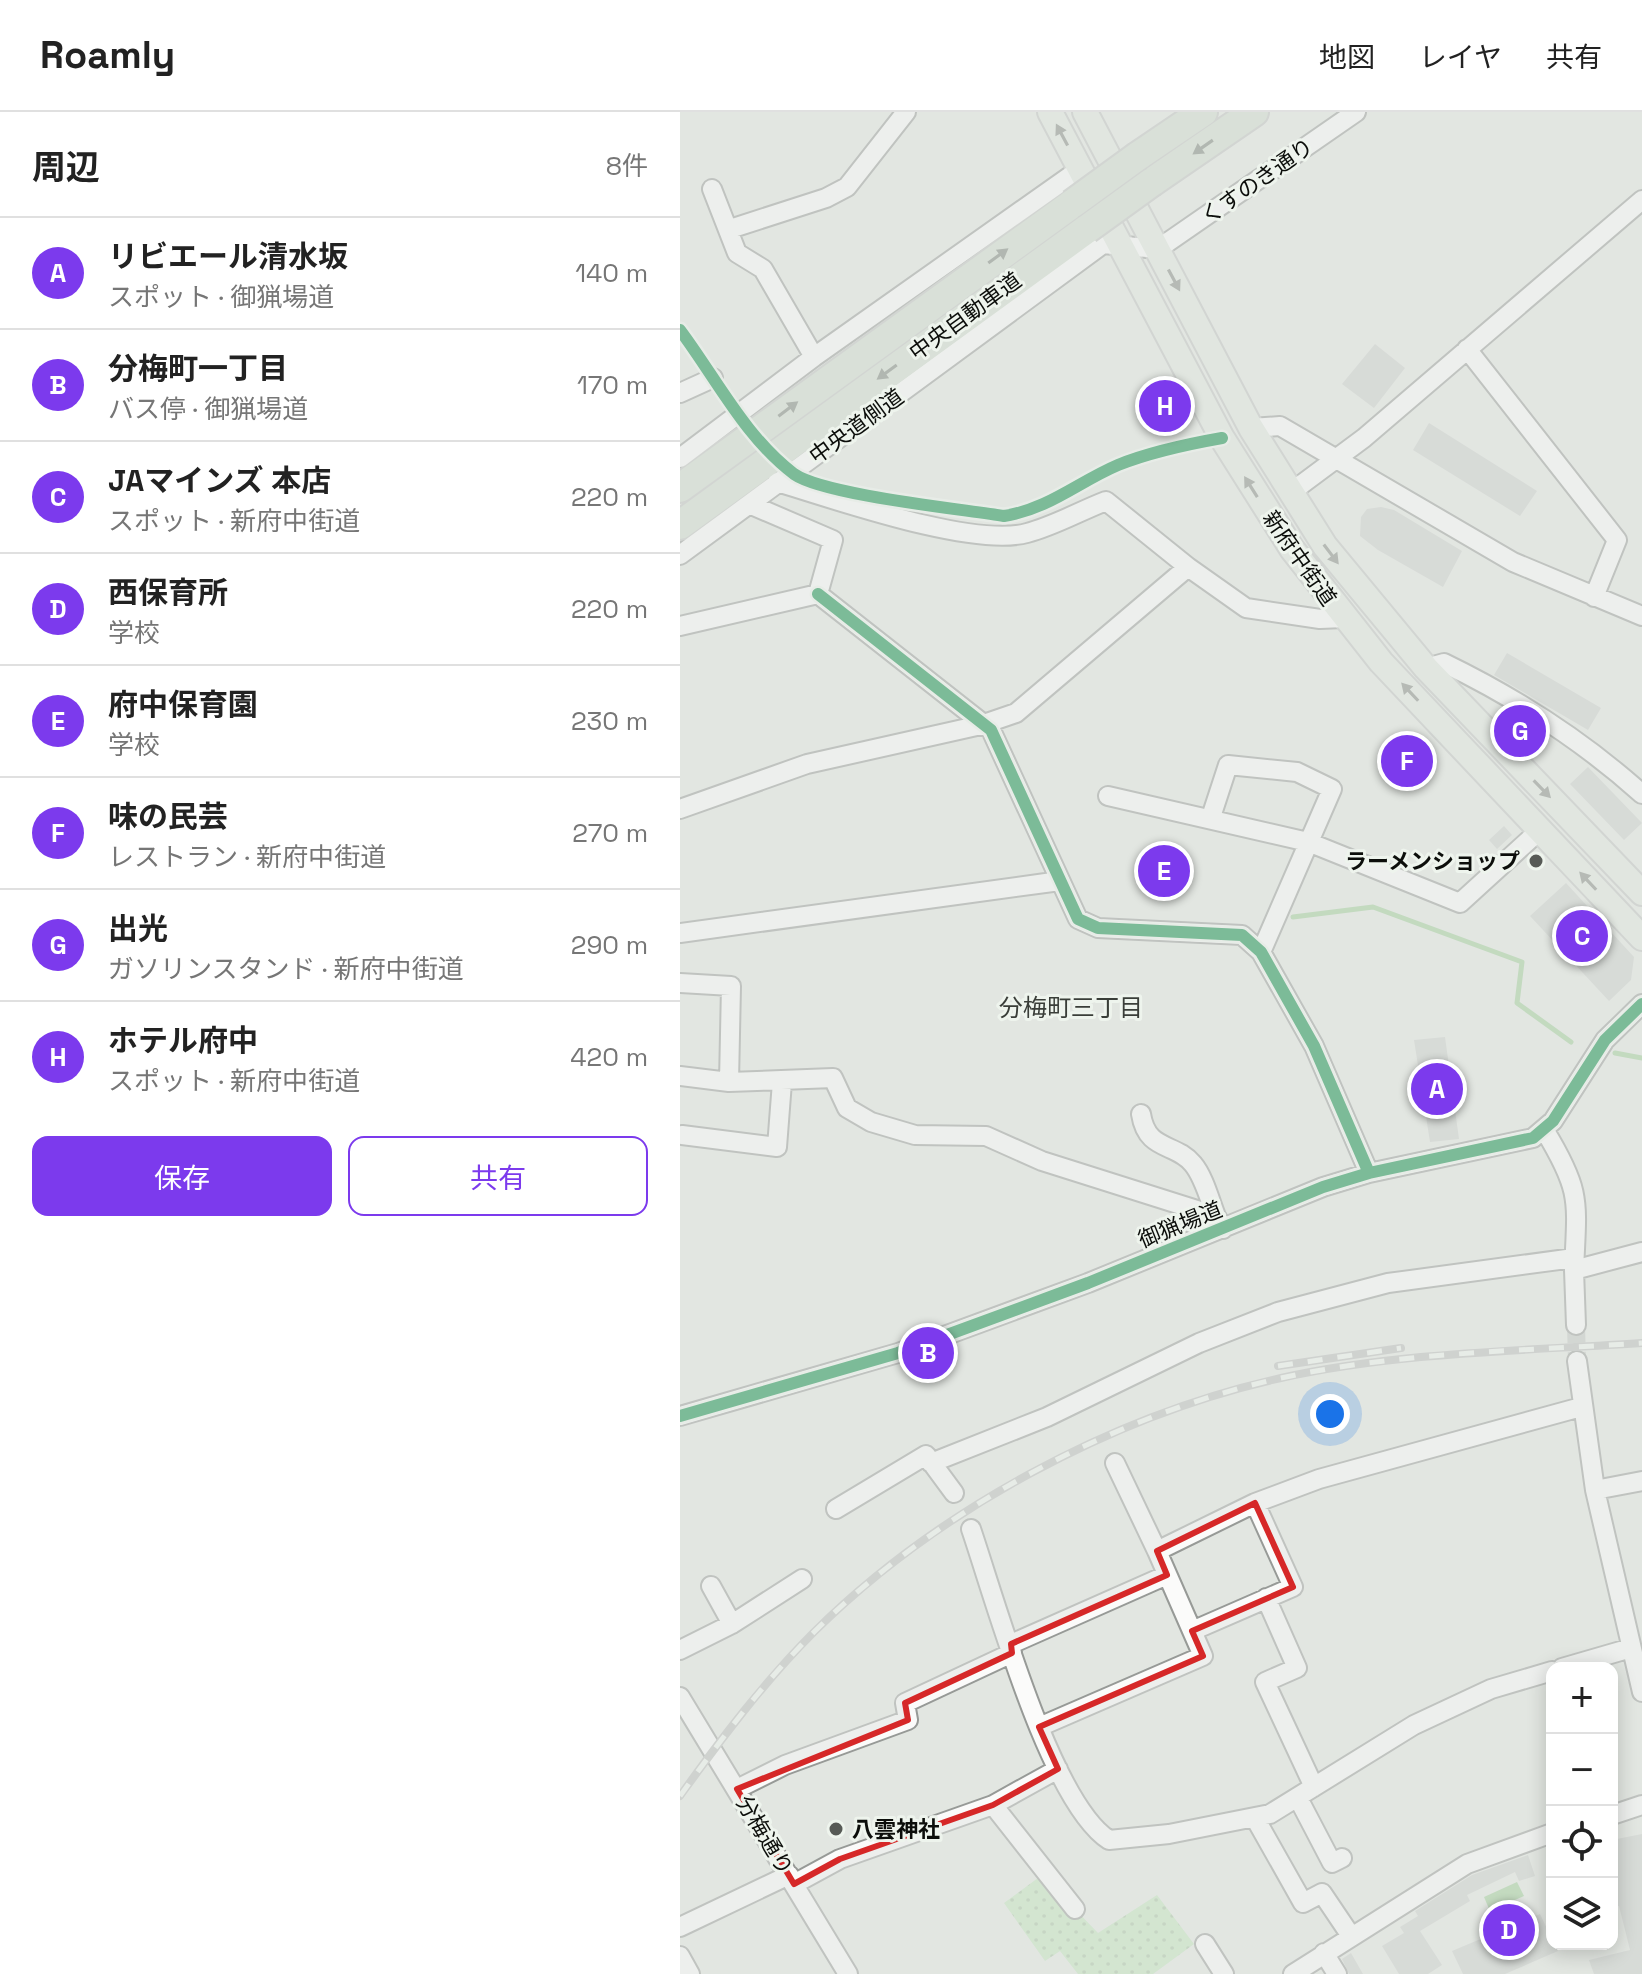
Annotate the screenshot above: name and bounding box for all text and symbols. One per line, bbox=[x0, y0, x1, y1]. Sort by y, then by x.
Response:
text: Roamly bbox=[40, 31, 175, 79]
text: 地図 bbox=[1319, 39, 1375, 75]
text: レイヤ bbox=[1419, 39, 1502, 75]
text: 共有 bbox=[1546, 39, 1602, 75]
one-way arrow bbox=[1055, 123, 1068, 146]
street label: くすのき通り bbox=[1195, 132, 1319, 230]
one-way arrow bbox=[1193, 139, 1214, 154]
text: 周辺 bbox=[32, 146, 100, 189]
text: 8件 bbox=[606, 149, 648, 183]
text: リビエール清水坂 bbox=[108, 237, 348, 276]
one-way arrow bbox=[988, 249, 1009, 265]
text: A bbox=[50, 256, 66, 290]
text: 140 m bbox=[575, 256, 648, 290]
street label: 中央自動車道 bbox=[903, 266, 1027, 366]
one-way arrow bbox=[1168, 268, 1181, 291]
text: スポット · 御猟場道 bbox=[108, 280, 334, 314]
text: 分梅町一丁目 bbox=[108, 349, 288, 388]
one-way arrow bbox=[877, 364, 897, 380]
text: B bbox=[49, 368, 67, 402]
text: 170 m bbox=[577, 368, 648, 402]
pin: H bbox=[1139, 376, 1191, 436]
street label: 中央道側道 bbox=[803, 382, 909, 470]
text: バス停 · 御猟場道 bbox=[108, 392, 308, 426]
one-way arrow bbox=[777, 401, 798, 417]
text: JAマインズ 本店 bbox=[108, 461, 331, 500]
one-way arrow bbox=[1245, 476, 1259, 498]
text: C bbox=[50, 480, 66, 514]
text: 220 m bbox=[571, 480, 648, 514]
text: スポット · 新府中街道 bbox=[108, 504, 360, 538]
street label: 新府中街道 bbox=[1257, 505, 1343, 611]
one-way arrow bbox=[1323, 543, 1338, 564]
text: 西保育所 bbox=[108, 573, 228, 612]
text: D bbox=[49, 592, 67, 626]
text: 220 m bbox=[571, 592, 648, 626]
text: 学校 bbox=[108, 616, 160, 650]
one-way arrow bbox=[1401, 683, 1419, 702]
text: 府中保育園 bbox=[108, 685, 258, 724]
pin: G bbox=[1494, 701, 1546, 761]
text: E bbox=[51, 704, 65, 738]
text: 230 m bbox=[571, 704, 648, 738]
text: 学校 bbox=[108, 728, 160, 762]
pin: F bbox=[1381, 731, 1433, 791]
one-way arrow bbox=[1532, 779, 1550, 798]
text: 味の民芸 bbox=[108, 797, 228, 836]
text: F bbox=[51, 816, 65, 850]
text: 270 m bbox=[572, 816, 648, 850]
text: レストラン · 新府中街道 bbox=[108, 840, 386, 874]
pin: E bbox=[1138, 841, 1190, 901]
place label: ラーメンショップ bbox=[1345, 847, 1520, 875]
marker: ラーメンショップ bbox=[1527, 852, 1545, 870]
one-way arrow bbox=[1580, 872, 1598, 891]
pin: C bbox=[1556, 906, 1608, 966]
text: 出光 bbox=[108, 909, 168, 948]
text: G bbox=[49, 928, 67, 962]
text: 290 m bbox=[571, 928, 648, 962]
text: ガソリンスタンド · 新府中街道 bbox=[108, 952, 464, 986]
district label: 分梅町三丁目 bbox=[999, 992, 1143, 1023]
text: ホテル府中 bbox=[108, 1021, 258, 1060]
text: H bbox=[49, 1040, 67, 1074]
text: 420 m bbox=[570, 1040, 648, 1074]
pin: A bbox=[1411, 1059, 1463, 1119]
text: スポット · 新府中街道 bbox=[108, 1064, 360, 1098]
button: 保存 bbox=[32, 1136, 332, 1216]
button: 共有 bbox=[348, 1136, 648, 1216]
street label: 御猟場道 bbox=[1134, 1195, 1226, 1253]
pin: B bbox=[902, 1323, 954, 1383]
your location bbox=[1310, 1394, 1350, 1434]
map controls bbox=[1546, 1662, 1618, 1950]
button: + bbox=[1546, 1662, 1618, 1734]
button: − bbox=[1546, 1734, 1618, 1806]
street label: 分梅通り bbox=[730, 1790, 800, 1880]
button: locate bbox=[1546, 1806, 1618, 1878]
place label: 八雲神社 bbox=[852, 1815, 940, 1843]
marker: 八雲神社 bbox=[827, 1820, 845, 1838]
button: layers bbox=[1546, 1878, 1618, 1950]
pin: D bbox=[1483, 1900, 1535, 1960]

